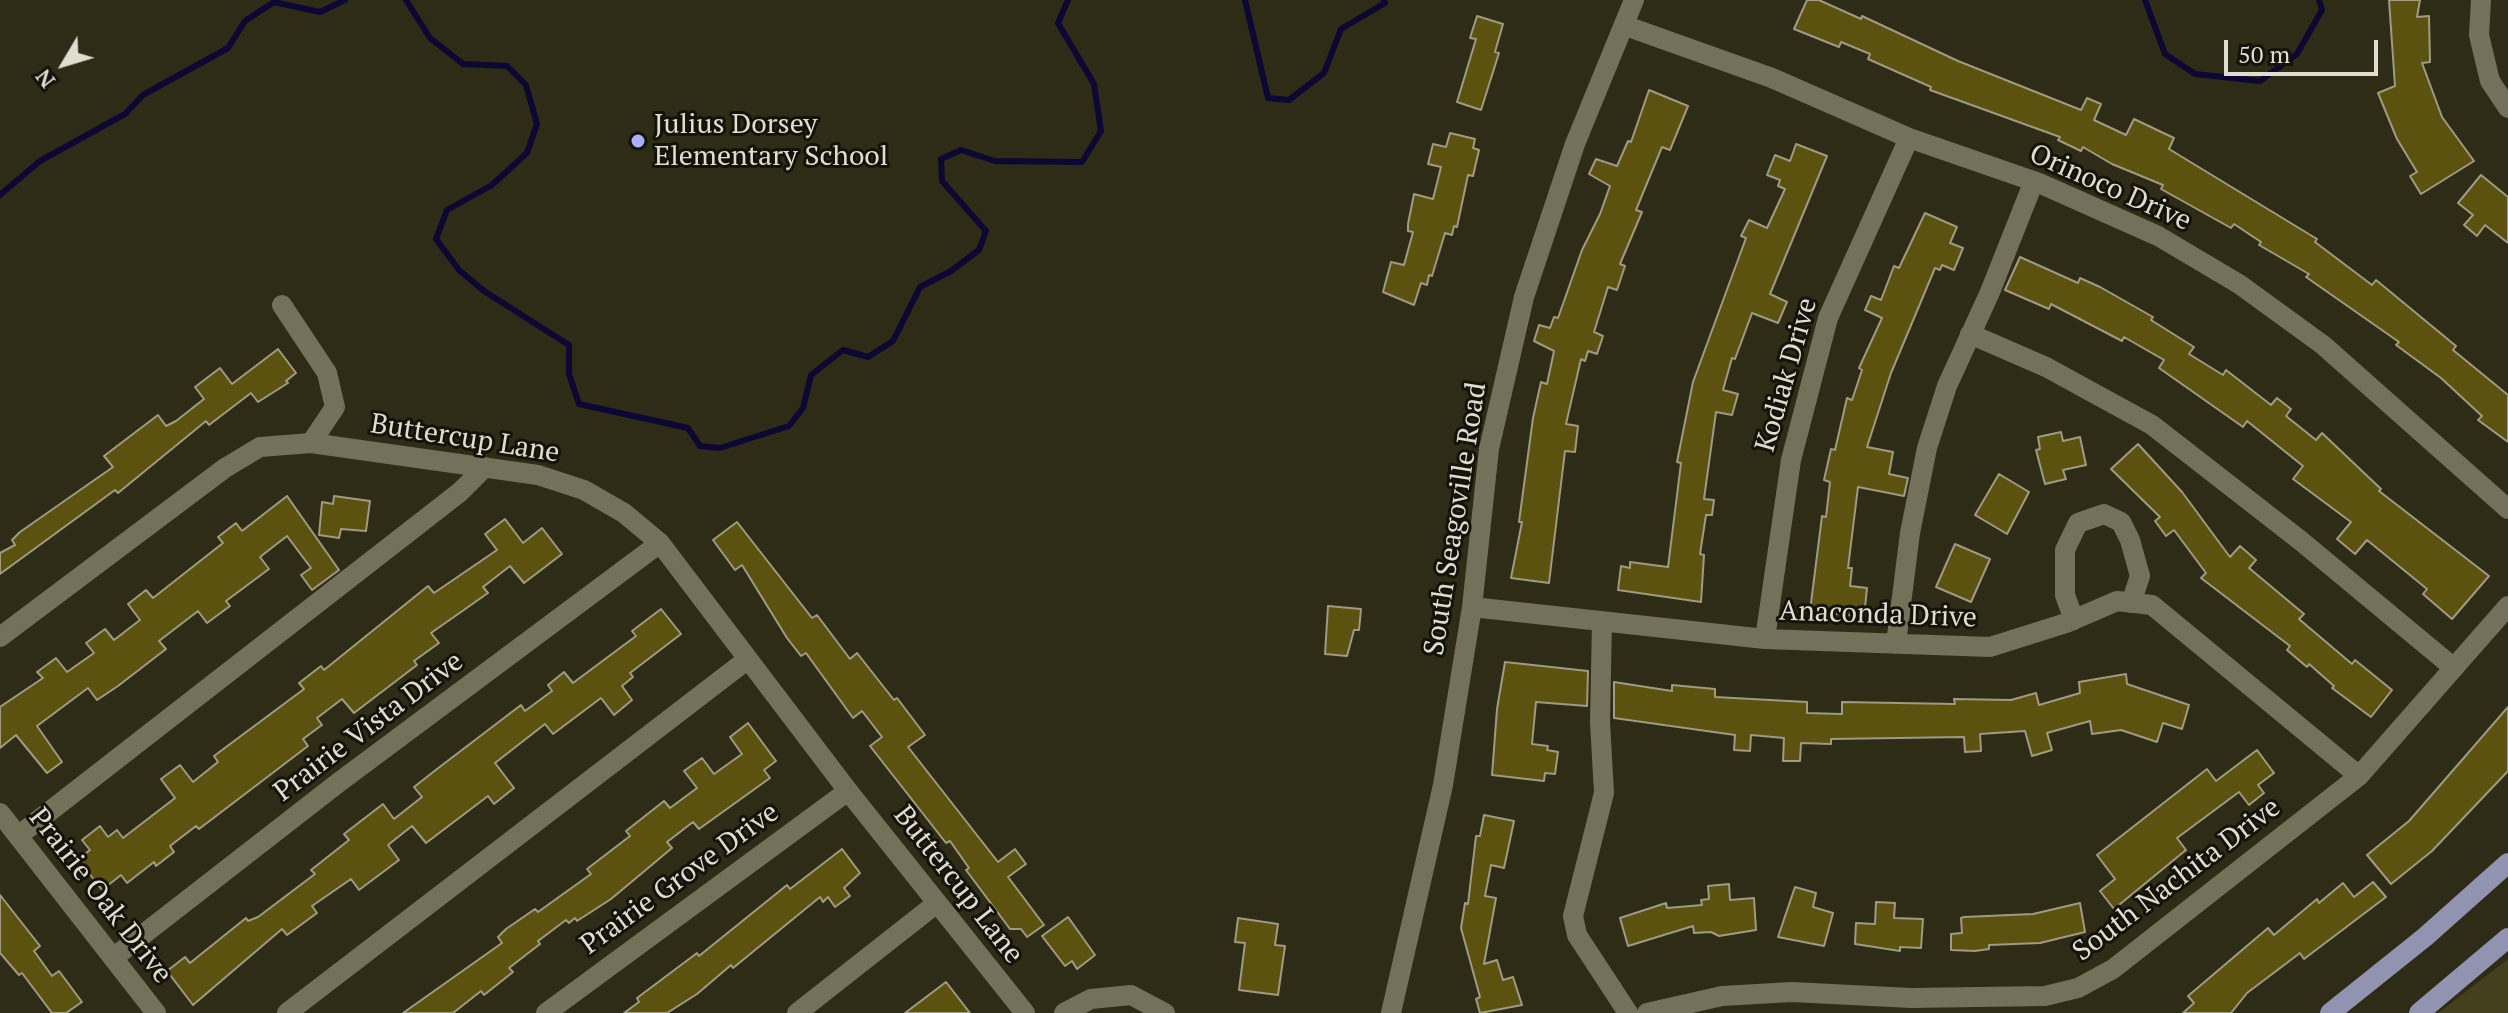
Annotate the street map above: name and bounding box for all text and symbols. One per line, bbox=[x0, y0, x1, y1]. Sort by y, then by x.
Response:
north arrow bbox=[24, 24, 104, 104]
scale bar bbox=[2228, 24, 2382, 74]
text: 50 m bbox=[2238, 38, 2290, 70]
text: N bbox=[28, 64, 61, 95]
place label: Julius Dorsey Elementary School bbox=[654, 108, 888, 174]
marker: Julius Dorsey Elementary School bbox=[629, 132, 647, 150]
street label: Orinoco Drive bbox=[2024, 137, 2196, 239]
street label: Kodiak Drive bbox=[1749, 294, 1825, 456]
street label: South Seagoville Road bbox=[1418, 380, 1494, 658]
street label: Buttercup Lane bbox=[368, 407, 562, 471]
street label: Anaconda Drive bbox=[1779, 595, 1977, 635]
street label: Prairie Vista Drive bbox=[268, 645, 470, 809]
street label: South Nachita Drive bbox=[2067, 791, 2287, 969]
street label: Prairie Grove Drive bbox=[574, 796, 786, 962]
street label: Buttercup Lane bbox=[886, 799, 1030, 971]
street label: Prairie Oak Drive bbox=[21, 802, 179, 990]

